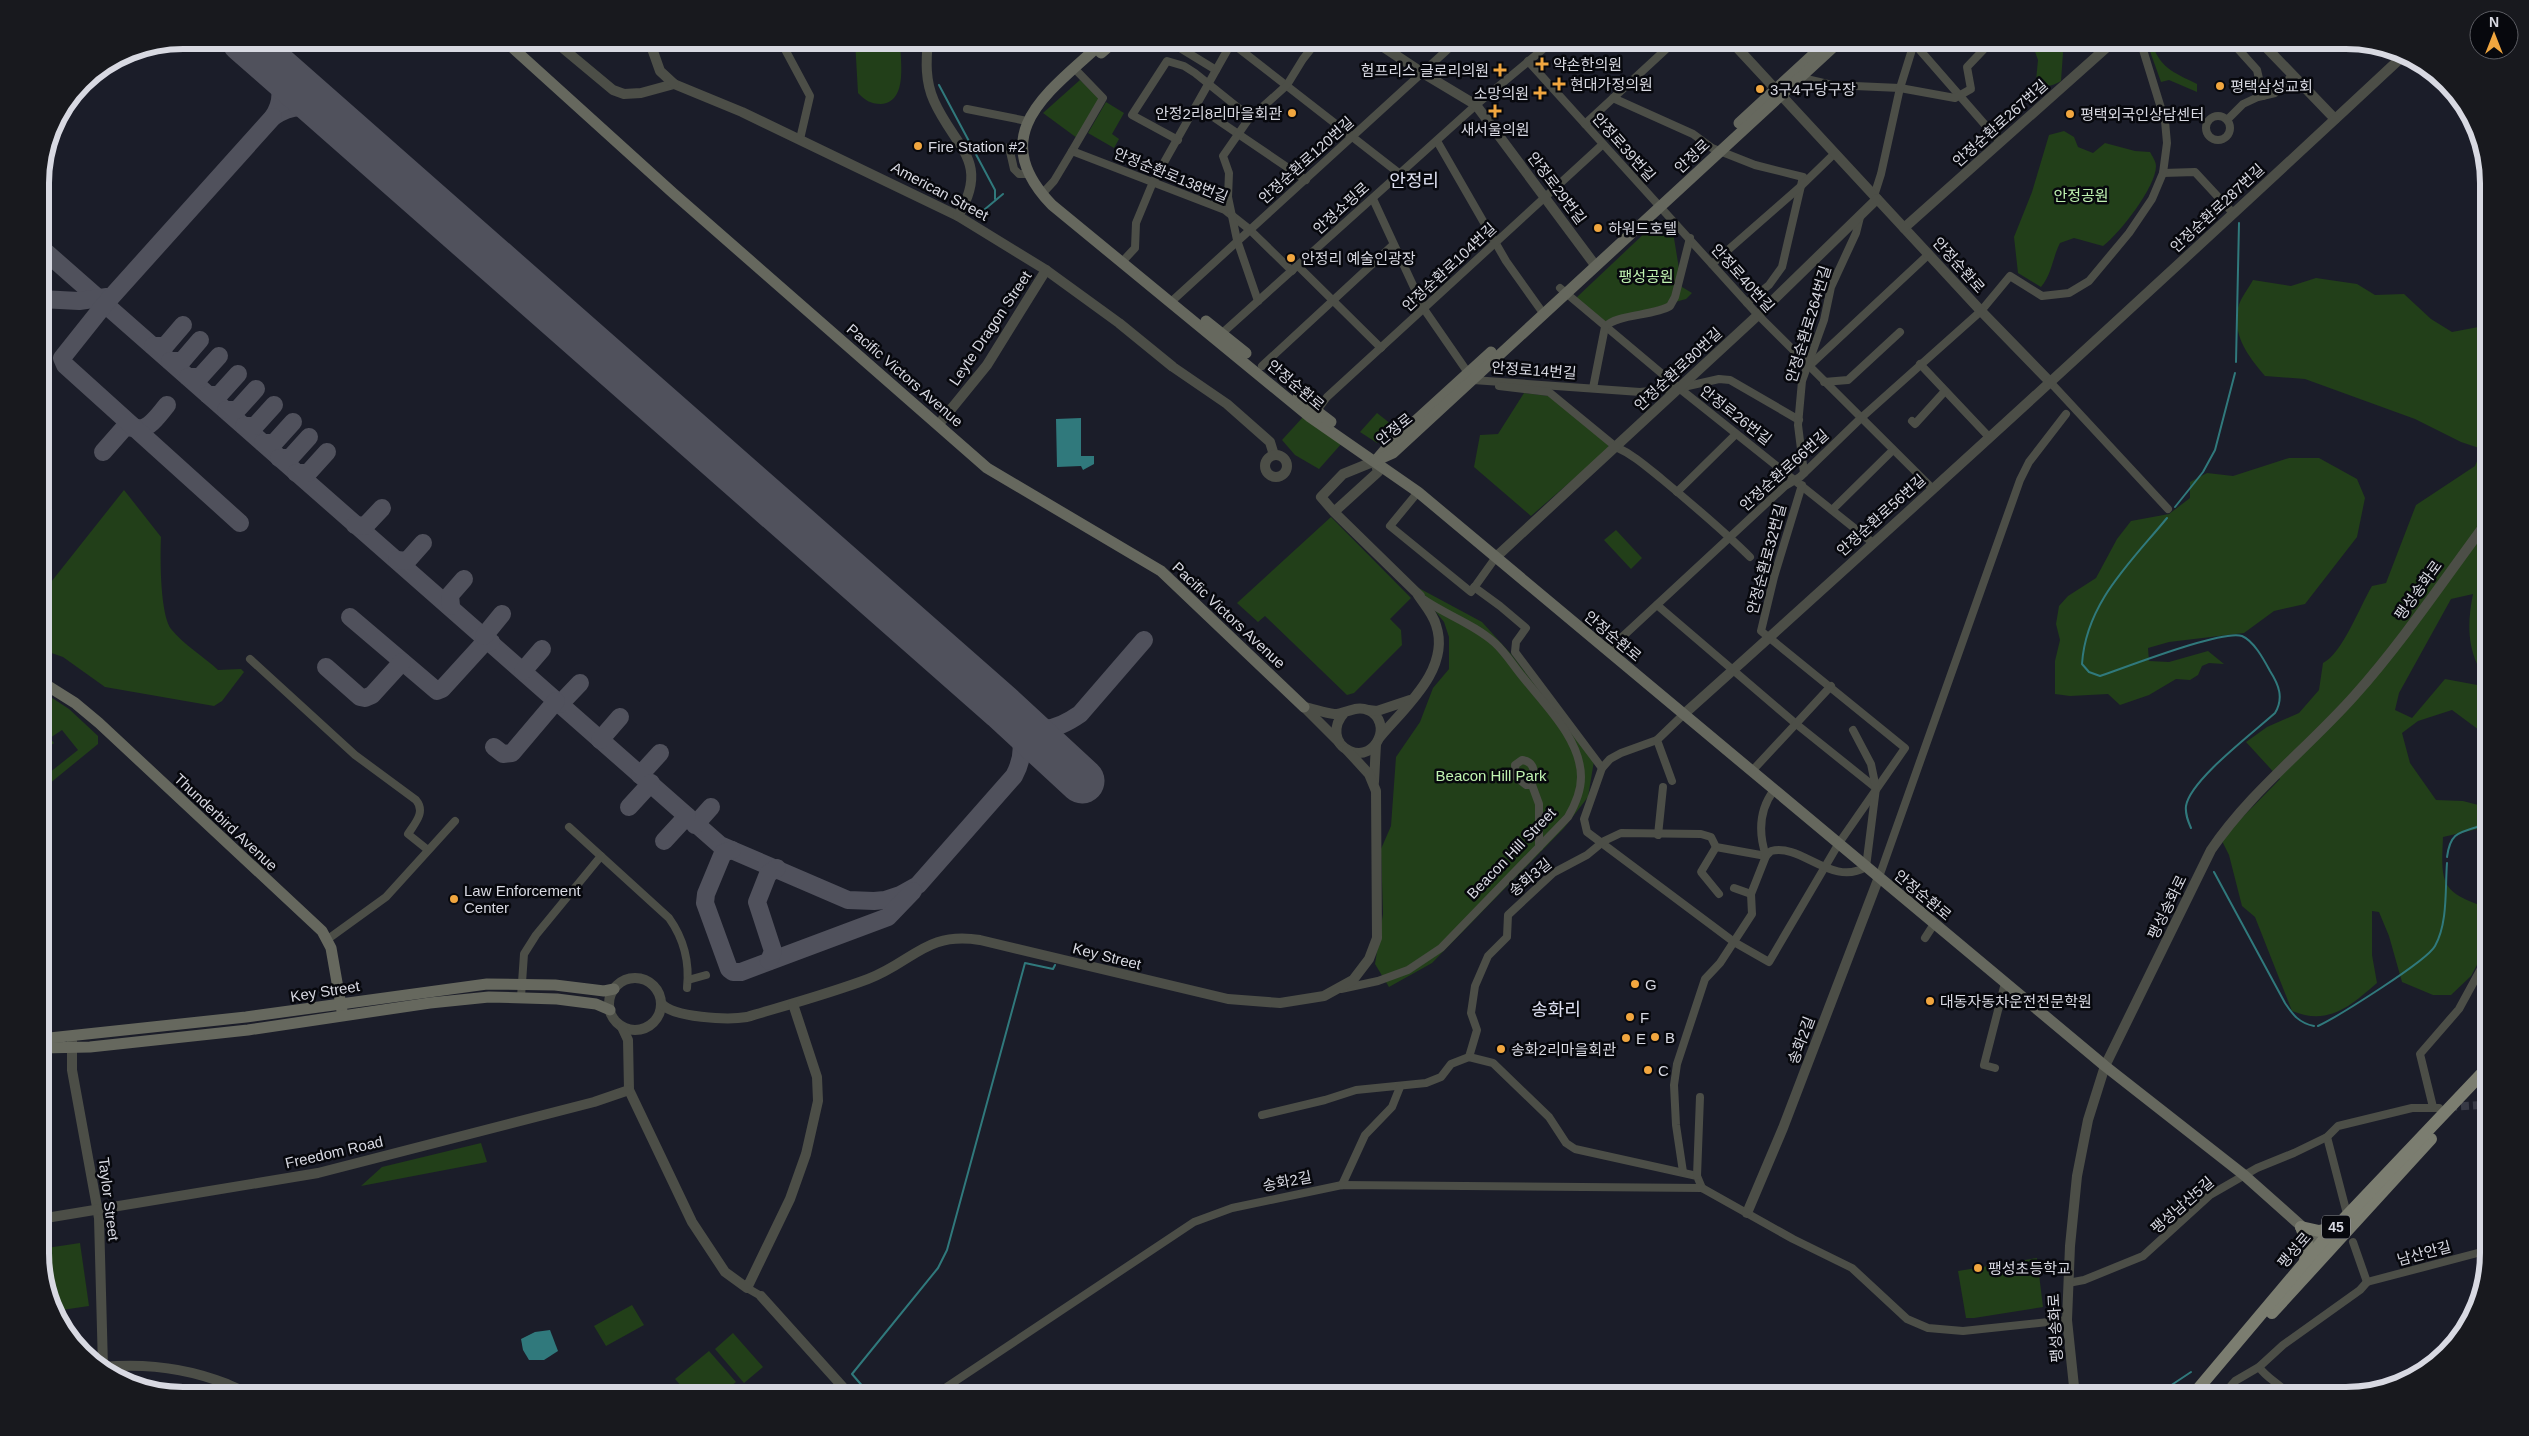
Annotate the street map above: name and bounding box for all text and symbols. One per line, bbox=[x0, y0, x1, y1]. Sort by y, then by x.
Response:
north arrow bbox=[2469, 10, 2519, 60]
text: N bbox=[2489, 14, 2499, 30]
place label: 약손한의원 bbox=[1553, 56, 1622, 73]
marker: 약손한의원 bbox=[1535, 57, 1549, 71]
place label: 험프리스 글로리의원 bbox=[1361, 62, 1489, 79]
marker: 험프리스 글로리의원 bbox=[1493, 63, 1507, 77]
place label: 현대가정의원 bbox=[1570, 76, 1653, 93]
street label: 안정순환로267번길 bbox=[1949, 76, 2051, 170]
marker: 현대가정의원 bbox=[1552, 77, 1566, 91]
place label: 평택삼성교회 bbox=[2230, 78, 2313, 95]
marker: 평택삼성교회 bbox=[2214, 80, 2226, 92]
place label: 3구4구당구장 bbox=[1770, 81, 1856, 98]
marker: 3구4구당구장 bbox=[1754, 83, 1766, 95]
place label: 소망의원 bbox=[1474, 85, 1529, 102]
marker: 소망의원 bbox=[1533, 86, 1547, 100]
marker: 새서울의원 bbox=[1488, 104, 1502, 118]
place label: 안정2리8리마을회관 bbox=[1155, 105, 1282, 122]
place label: 평택외국인상담센터 bbox=[2080, 106, 2204, 123]
marker: 안정2리8리마을회관 bbox=[1286, 107, 1298, 119]
marker: 평택외국인상담센터 bbox=[2064, 108, 2076, 120]
street label: 안정로39번길 bbox=[1589, 109, 1659, 185]
street label: 안정순환로120번길 bbox=[1255, 113, 1357, 207]
place label: 새서울의원 bbox=[1460, 121, 1530, 138]
street label: 안정로 bbox=[1671, 136, 1713, 176]
place label: Fire Station #2 bbox=[928, 138, 1026, 155]
marker: Fire Station #2 bbox=[912, 140, 924, 152]
street label: 안정순환로138번길 bbox=[1111, 144, 1231, 206]
street label: 안정로29번길 bbox=[1524, 149, 1590, 227]
street label: American Street bbox=[889, 158, 992, 224]
street label: 안정순환로287번길 bbox=[2167, 160, 2267, 256]
district label: 안정리 bbox=[1389, 171, 1439, 191]
street label: 안정쇼핑로 bbox=[1310, 179, 1372, 237]
park label: 안정공원 bbox=[2053, 187, 2109, 204]
street label: 안정순환로104번길 bbox=[1399, 219, 1499, 315]
place label: 하워드호텔 bbox=[1608, 220, 1677, 237]
marker: 하워드호텔 bbox=[1592, 222, 1604, 234]
street label: 안정순환로 bbox=[1930, 234, 1988, 296]
street label: 안정로40번길 bbox=[1708, 240, 1778, 316]
place label: 안정리 예술인광장 bbox=[1301, 250, 1416, 267]
marker: 안정리 예술인광장 bbox=[1285, 252, 1297, 264]
street label: 안정순환로264번길 bbox=[1782, 263, 1834, 385]
street label: Leyte Dragon Street bbox=[945, 267, 1035, 388]
park label: 팽성공원 bbox=[1618, 268, 1674, 285]
street label: Pacific Victors Avenue bbox=[844, 320, 966, 430]
street label: 안정순환로80번길 bbox=[1631, 324, 1725, 414]
street label: 안정순환로 bbox=[1264, 356, 1328, 414]
street label: 안정로14번길 bbox=[1491, 359, 1577, 381]
street label: 안정로26번길 bbox=[1697, 382, 1775, 448]
street label: 안정로 bbox=[1372, 410, 1416, 448]
street label: 안정순환로66번길 bbox=[1736, 426, 1832, 514]
street label: 안정순환로56번길 bbox=[1833, 471, 1929, 559]
street label: 안정순환로32번길 bbox=[1743, 502, 1789, 616]
street label: 팽성송화로 bbox=[2391, 557, 2445, 623]
street label: Pacific Victors Avenue bbox=[1169, 558, 1289, 672]
street label: 안정순환로 bbox=[1581, 607, 1645, 665]
park label: Beacon Hill Park bbox=[1436, 767, 1547, 784]
street label: Thunderbird Avenue bbox=[171, 770, 281, 874]
street label: Beacon Hill Street bbox=[1463, 803, 1559, 902]
street label: 송화3길 bbox=[1505, 855, 1555, 899]
street label: 안정순환로 bbox=[1891, 866, 1955, 924]
street label: 팽성송화로 bbox=[2144, 872, 2190, 942]
place label: Law Enforcement Center bbox=[464, 882, 582, 916]
marker: Law Enforcement Center bbox=[448, 893, 460, 905]
street label: Key Street bbox=[1071, 939, 1144, 973]
place label: G bbox=[1645, 976, 1657, 993]
street label: Key Street bbox=[289, 977, 362, 1005]
marker: G bbox=[1629, 978, 1641, 990]
place label: 대동자동차운전전문학원 bbox=[1940, 993, 2092, 1010]
marker: 대동자동차운전전문학원 bbox=[1924, 995, 1936, 1007]
district label: 송화리 bbox=[1531, 1000, 1581, 1020]
place label: F bbox=[1640, 1009, 1649, 1026]
marker: F bbox=[1624, 1011, 1636, 1023]
street label: 송화2길 bbox=[1784, 1014, 1818, 1066]
place label: B bbox=[1665, 1029, 1675, 1046]
place label: E bbox=[1636, 1030, 1646, 1047]
marker: B bbox=[1649, 1031, 1661, 1043]
marker: E bbox=[1620, 1032, 1632, 1044]
place label: 송화2리마을회관 bbox=[1511, 1041, 1616, 1058]
marker: 송화2리마을회관 bbox=[1495, 1043, 1507, 1055]
place label: C bbox=[1658, 1062, 1669, 1079]
marker: C bbox=[1642, 1064, 1654, 1076]
street label: Freedom Road bbox=[283, 1132, 385, 1172]
street label: Taylor Street bbox=[95, 1156, 123, 1243]
street label: 송화2길 bbox=[1261, 1168, 1313, 1194]
street label: 팽성남산5길 bbox=[2147, 1173, 2217, 1237]
road number: 45 bbox=[2322, 1216, 2350, 1238]
street label: 팽성로 bbox=[2274, 1229, 2314, 1271]
street label: 남산안길 bbox=[2395, 1238, 2453, 1268]
place label: 팽성초등학교 bbox=[1988, 1260, 2071, 1277]
marker: 팽성초등학교 bbox=[1972, 1262, 1984, 1274]
street label: 팽성송화로 bbox=[2045, 1293, 2065, 1363]

